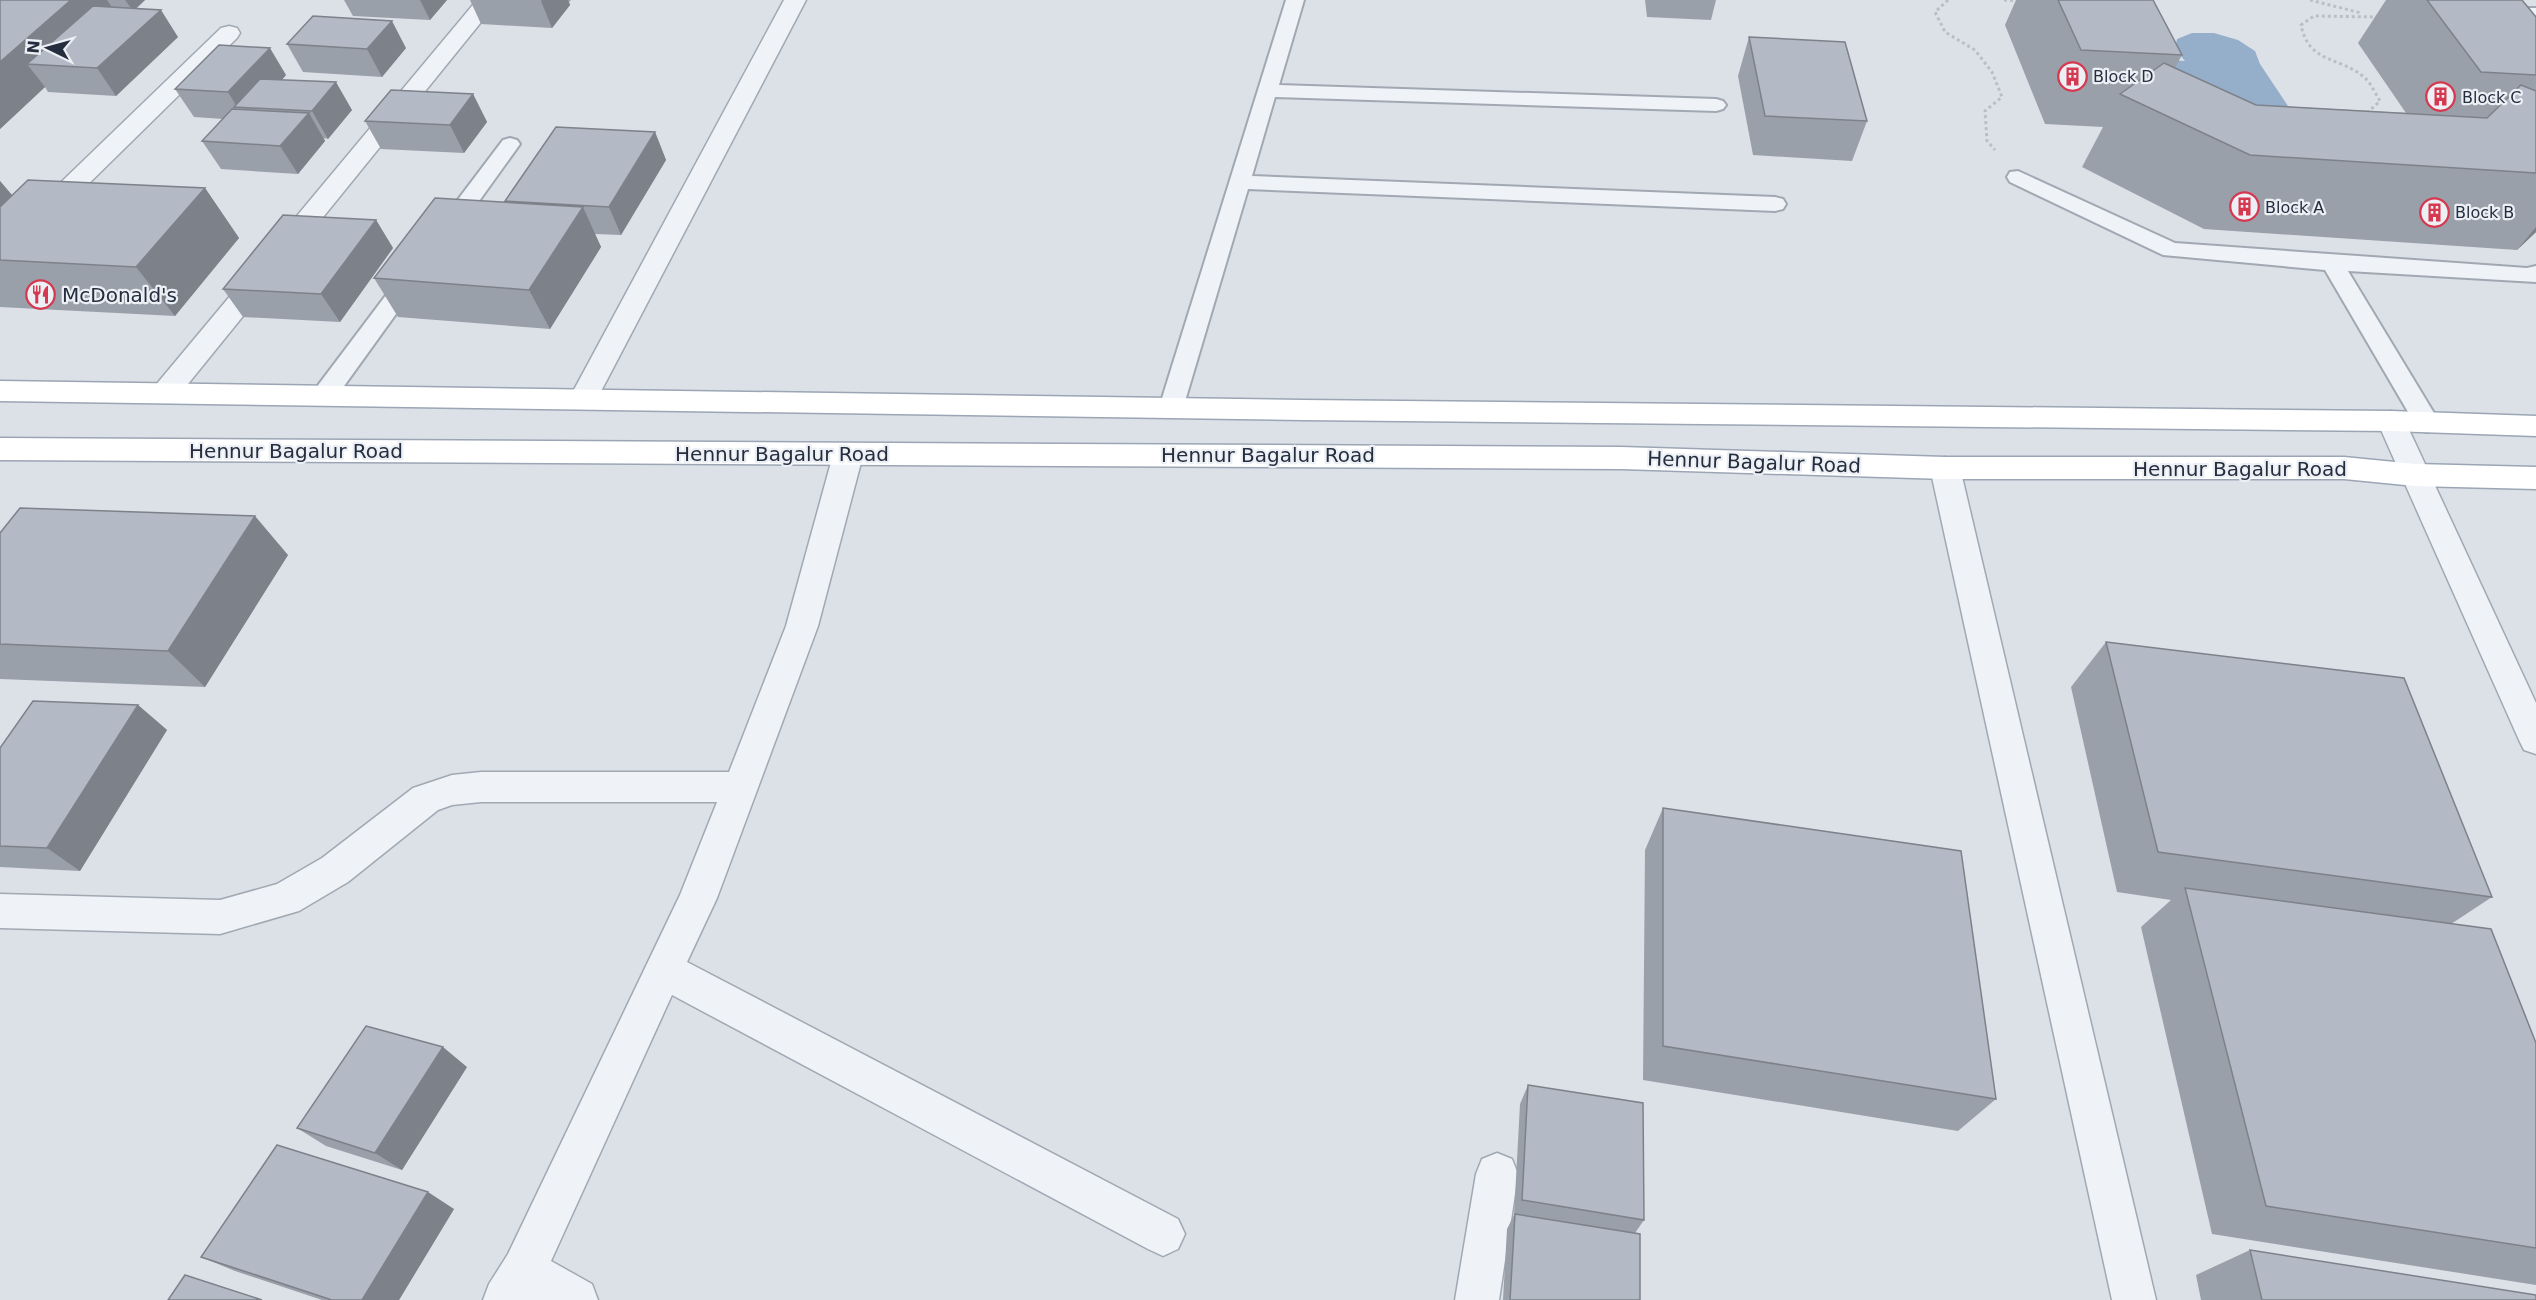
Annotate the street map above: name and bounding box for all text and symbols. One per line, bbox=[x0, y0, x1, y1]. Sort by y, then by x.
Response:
north arrow bbox=[18, 18, 78, 78]
text: N bbox=[24, 39, 44, 54]
building icon: Block D bbox=[2056, 60, 2088, 92]
place label: Block D bbox=[2093, 67, 2154, 86]
building icon: Block C bbox=[2425, 81, 2457, 113]
place label: Block C bbox=[2462, 88, 2522, 107]
building icon: Block A bbox=[2228, 191, 2260, 223]
building icon: Block B bbox=[2418, 196, 2450, 228]
place label: Block A bbox=[2265, 198, 2324, 217]
place label: Block B bbox=[2455, 203, 2514, 222]
restaurant icon: McDonald's bbox=[25, 279, 57, 311]
place label: McDonald's bbox=[62, 283, 177, 307]
street label: Hennur Bagalur Road bbox=[189, 439, 403, 463]
street label: Hennur Bagalur Road bbox=[675, 442, 889, 466]
street label: Hennur Bagalur Road bbox=[1161, 443, 1375, 467]
street label: Hennur Bagalur Road bbox=[1647, 446, 1861, 478]
street label: Hennur Bagalur Road bbox=[2133, 457, 2347, 481]

